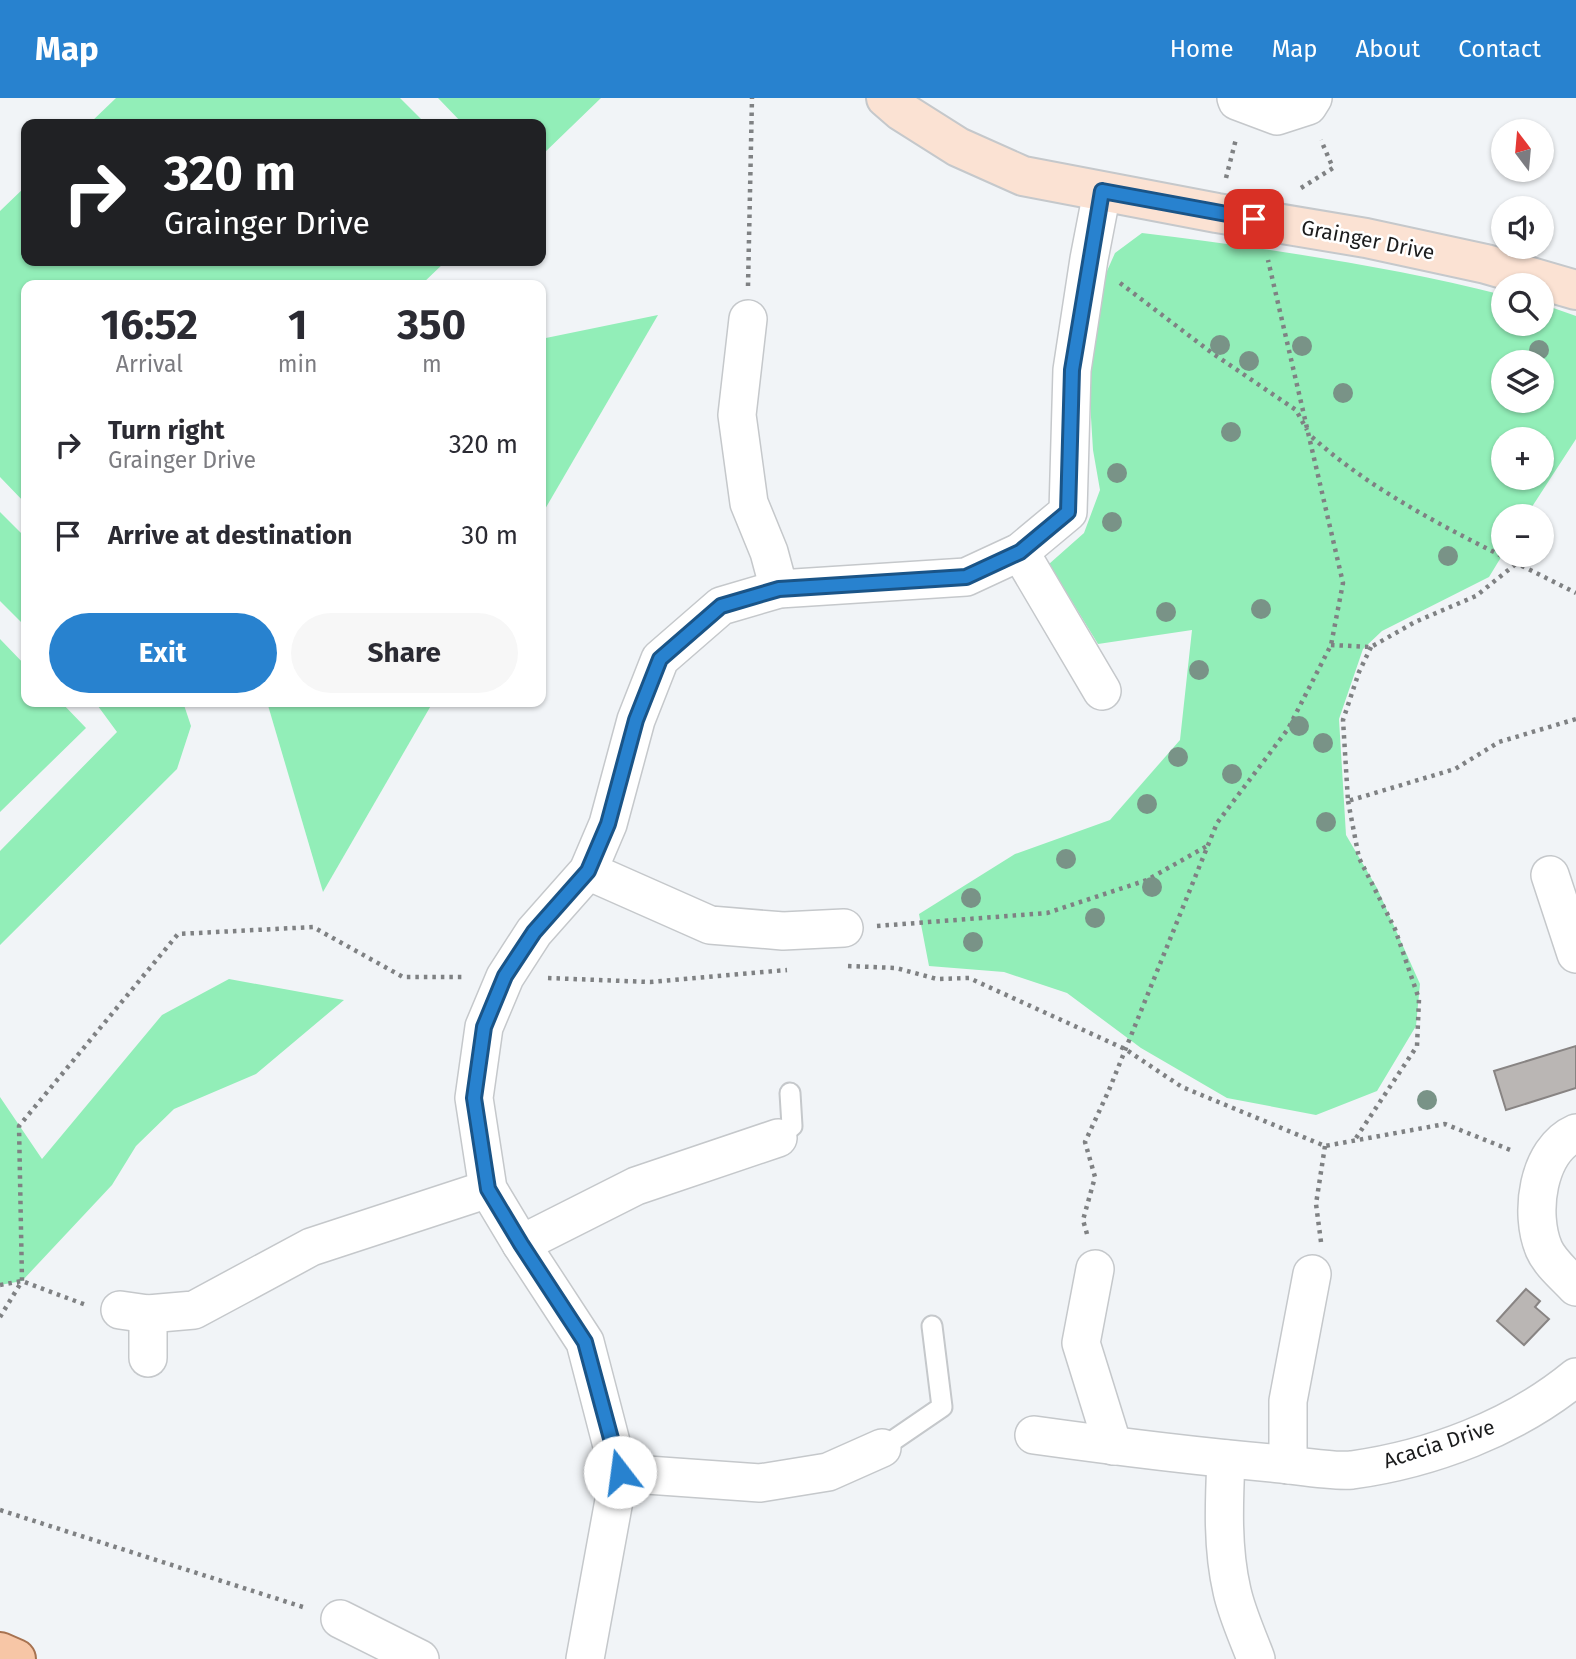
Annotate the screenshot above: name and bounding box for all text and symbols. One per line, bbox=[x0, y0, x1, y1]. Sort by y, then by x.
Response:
text: Map bbox=[35, 29, 99, 69]
text: Home bbox=[1170, 35, 1234, 63]
text: Map bbox=[1272, 35, 1318, 63]
text: About bbox=[1356, 35, 1420, 63]
text: Contact bbox=[1458, 35, 1541, 63]
north arrow bbox=[1491, 119, 1554, 182]
map controls bbox=[1491, 119, 1554, 567]
text: 320 m bbox=[164, 144, 296, 203]
icon: right bbox=[49, 147, 140, 238]
pin bbox=[1224, 189, 1284, 249]
button: sound bbox=[1491, 196, 1554, 259]
icon: arrive bbox=[1235, 200, 1273, 238]
text: Grainger Drive bbox=[164, 204, 370, 242]
street label: Grainger Drive bbox=[1299, 214, 1437, 266]
button: search bbox=[1491, 273, 1554, 336]
text: 16:52 bbox=[101, 300, 198, 350]
text: 1 bbox=[288, 300, 307, 350]
text: 350 bbox=[397, 300, 466, 350]
text: Arrival bbox=[116, 350, 183, 378]
text: min bbox=[278, 350, 317, 378]
text: m bbox=[422, 350, 442, 378]
button: layers bbox=[1491, 350, 1554, 413]
text: Turn right bbox=[108, 415, 225, 446]
icon: right bbox=[49, 426, 87, 464]
button: + bbox=[1491, 427, 1554, 490]
text: 320 m bbox=[449, 429, 518, 460]
text: Grainger Drive bbox=[108, 446, 256, 474]
button: − bbox=[1491, 504, 1554, 567]
icon: arrive bbox=[49, 517, 87, 555]
text: Arrive at destination bbox=[108, 520, 352, 551]
text: 30 m bbox=[461, 520, 518, 551]
button: Exit bbox=[49, 613, 277, 693]
button: Share bbox=[291, 613, 518, 693]
street label: Acacia Drive bbox=[1380, 1414, 1498, 1474]
position arrow bbox=[583, 1435, 657, 1509]

